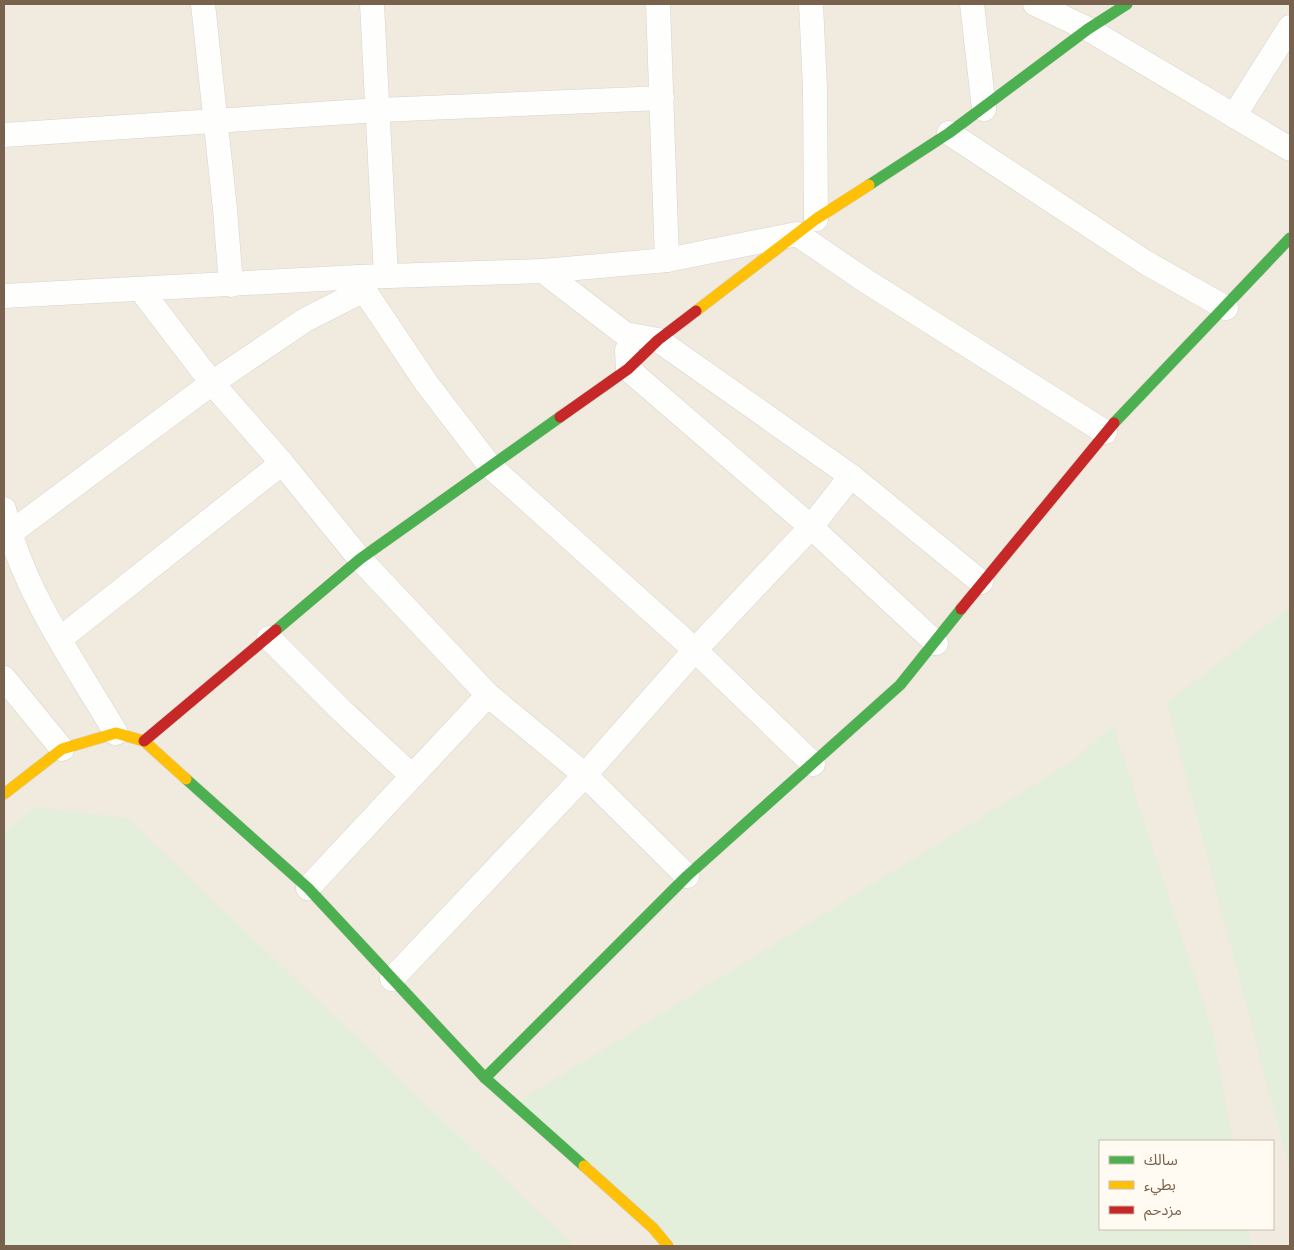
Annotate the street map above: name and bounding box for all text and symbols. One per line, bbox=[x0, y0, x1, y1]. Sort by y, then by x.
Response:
legend bbox=[1099, 1140, 1274, 1230]
text: سالك bbox=[1144, 1150, 1178, 1169]
text: بطيء bbox=[1144, 1175, 1176, 1196]
text: مزدحم bbox=[1144, 1200, 1182, 1221]

